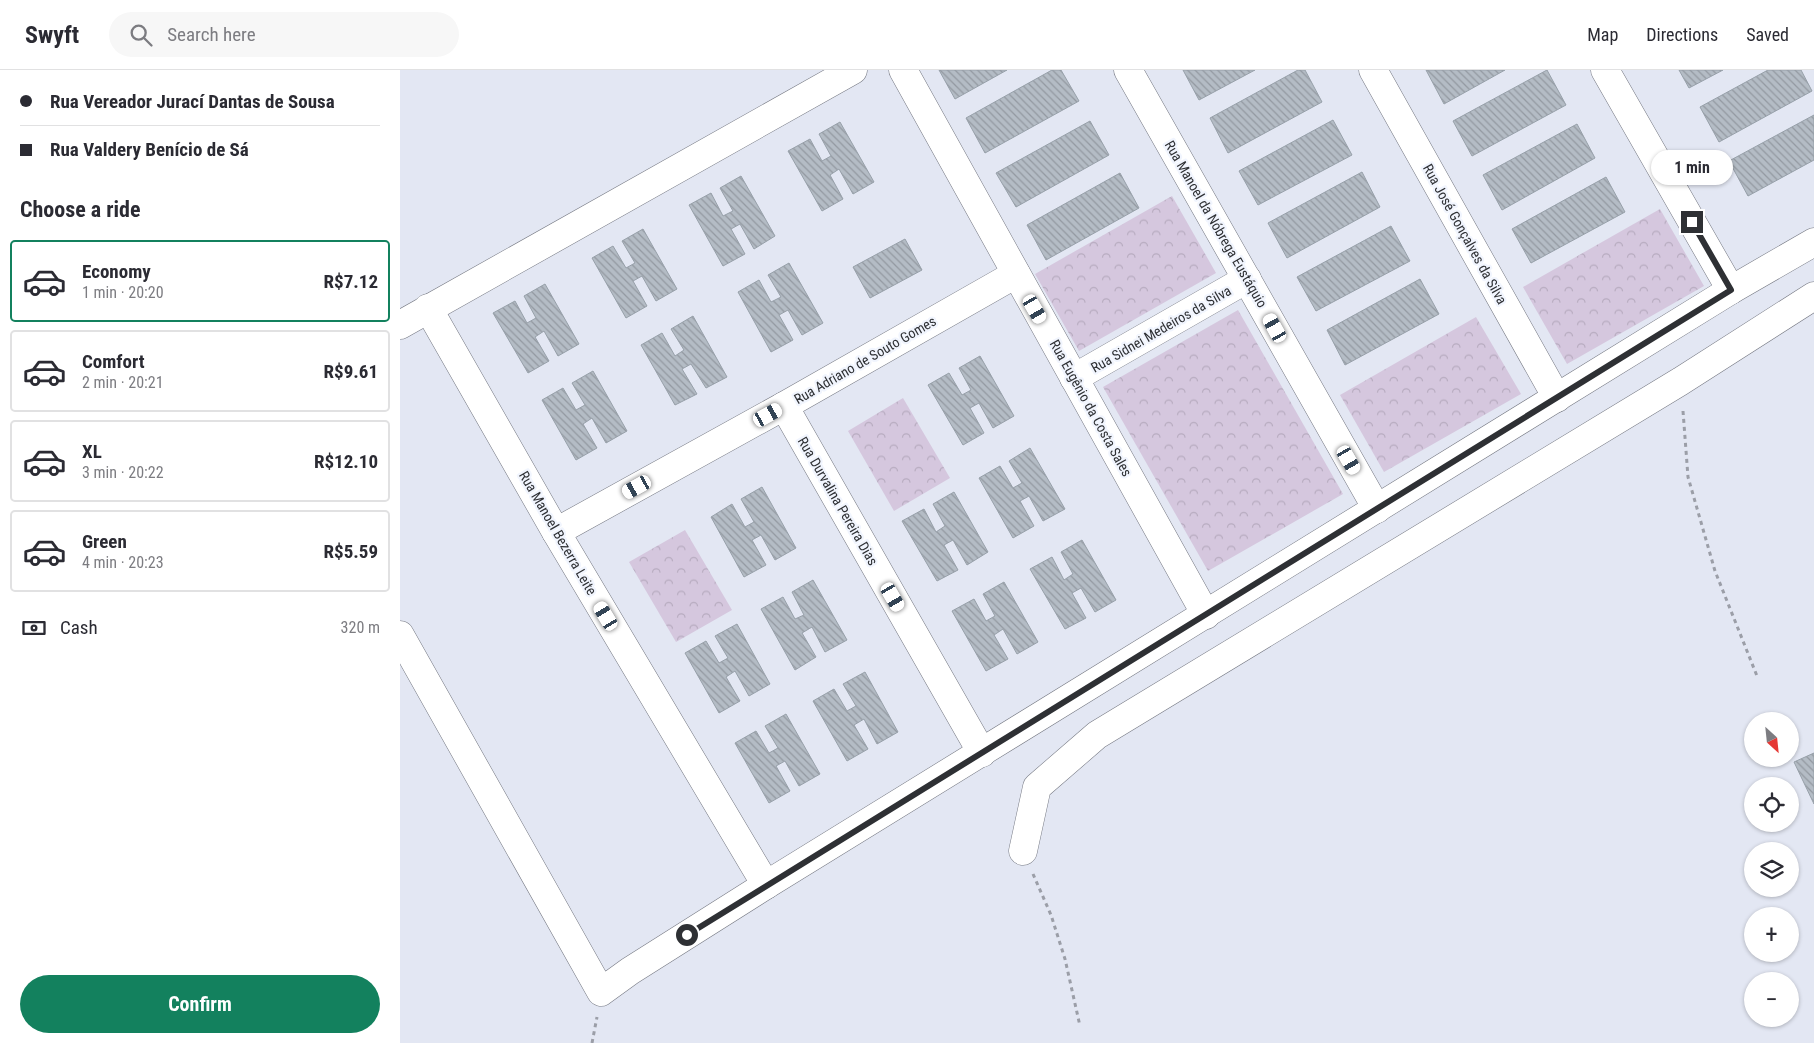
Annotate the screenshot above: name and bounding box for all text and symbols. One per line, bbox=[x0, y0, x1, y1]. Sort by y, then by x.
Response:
search box bbox=[109, 12, 459, 57]
text: Swyft bbox=[25, 21, 79, 49]
icon: search bbox=[127, 21, 155, 49]
text: Search here bbox=[167, 23, 256, 46]
text: Map bbox=[1587, 24, 1618, 45]
text: Directions bbox=[1646, 24, 1718, 45]
text: Saved bbox=[1746, 24, 1789, 45]
text: Rua Vereador Jurací Dantas de Sousa bbox=[50, 90, 335, 113]
text: Rua Valdery Benício de Sá bbox=[50, 138, 249, 161]
street label: Rua Manoel da Nóbrega Eustáquio bbox=[1162, 138, 1270, 310]
callout: 1 min bbox=[1651, 150, 1733, 184]
text: 1 min bbox=[1674, 158, 1710, 177]
street label: Rua José Gonçalves da Silva bbox=[1420, 161, 1510, 307]
text: Choose a ride bbox=[20, 197, 141, 222]
route end bbox=[1681, 211, 1703, 233]
icon: car bbox=[22, 259, 67, 304]
text: Economy bbox=[82, 260, 151, 283]
text: R$7.12 bbox=[324, 270, 378, 293]
street label: Rua Sidnei Medeiros da Silva bbox=[1088, 282, 1234, 376]
text: 1 min · 20:20 bbox=[82, 283, 164, 302]
car bbox=[1021, 292, 1048, 326]
car bbox=[1261, 311, 1288, 345]
street label: Rua Adriano de Souto Gomes bbox=[791, 313, 939, 407]
street label: Rua Eugênio da Costa Sales bbox=[1047, 337, 1135, 479]
icon: car bbox=[22, 349, 67, 394]
text: Comfort bbox=[82, 350, 145, 373]
text: R$9.61 bbox=[324, 360, 378, 383]
text: 2 min · 20:21 bbox=[82, 373, 164, 392]
car bbox=[751, 401, 784, 429]
street label: Rua Durvalina Pereira Dias bbox=[795, 434, 881, 568]
icon: car bbox=[22, 439, 67, 484]
text: XL bbox=[82, 440, 102, 463]
car bbox=[1335, 443, 1362, 477]
text: R$12.10 bbox=[314, 450, 378, 473]
text: 3 min · 20:22 bbox=[82, 463, 164, 482]
street label: Rua Manoel Bezerra Leite bbox=[516, 468, 600, 598]
car bbox=[620, 473, 653, 501]
icon: car bbox=[22, 529, 67, 574]
text: Green bbox=[82, 530, 127, 553]
text: R$5.59 bbox=[324, 540, 378, 563]
text: 4 min · 20:23 bbox=[82, 553, 164, 572]
car bbox=[879, 580, 906, 614]
car bbox=[591, 599, 620, 633]
icon: cash bbox=[20, 614, 48, 642]
text: Cash bbox=[60, 616, 98, 639]
text: 320 m bbox=[341, 618, 380, 637]
north arrow bbox=[1744, 712, 1799, 768]
map controls bbox=[1744, 712, 1799, 1027]
button: locate bbox=[1744, 777, 1799, 832]
button: layers bbox=[1744, 842, 1799, 897]
button: + bbox=[1744, 907, 1799, 962]
route start bbox=[676, 924, 698, 946]
button: − bbox=[1744, 972, 1799, 1027]
button: Confirm bbox=[20, 975, 380, 1033]

